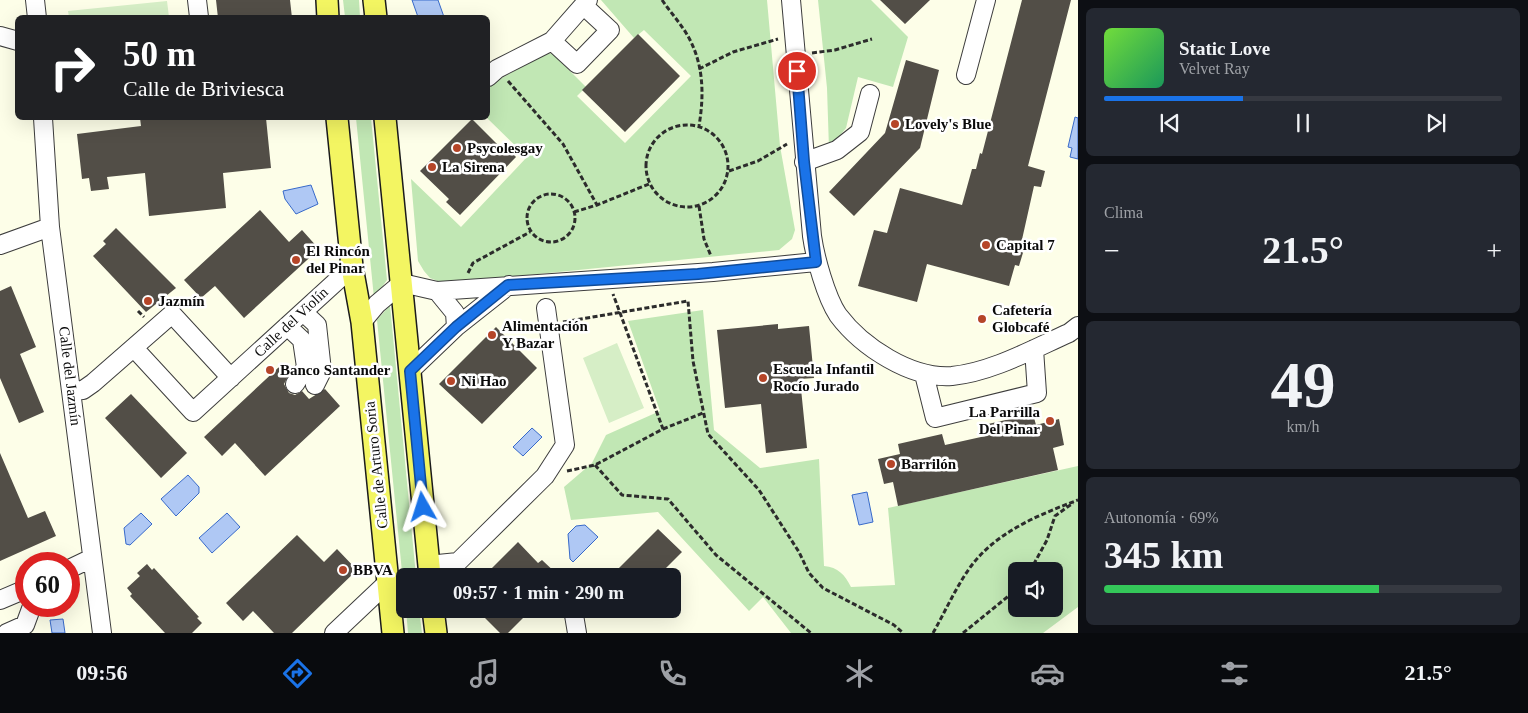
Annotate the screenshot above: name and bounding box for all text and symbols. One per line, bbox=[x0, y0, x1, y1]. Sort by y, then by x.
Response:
icon: right bbox=[40, 35, 105, 100]
text: 50 m bbox=[123, 35, 196, 74]
text: Static Love bbox=[1179, 38, 1270, 59]
pin bbox=[776, 50, 818, 92]
icon: arrive bbox=[783, 57, 811, 85]
text: Velvet Ray bbox=[1179, 60, 1250, 77]
text: Calle de Briviesca bbox=[123, 76, 284, 101]
icon: previous bbox=[1156, 109, 1184, 137]
icon: pause bbox=[1289, 109, 1317, 137]
icon: next bbox=[1422, 109, 1450, 137]
place label: Lovely's Blue bbox=[905, 116, 992, 132]
marker: Lovely's Blue bbox=[889, 118, 901, 130]
place label: Psycolesgay bbox=[467, 140, 543, 156]
marker: Psycolesgay bbox=[451, 142, 463, 154]
place label: La Sirena bbox=[442, 159, 505, 175]
marker: La Sirena bbox=[426, 161, 438, 173]
text: Clima bbox=[1104, 204, 1143, 221]
text: 21.5° bbox=[1262, 229, 1344, 271]
text: − bbox=[1104, 235, 1120, 266]
text: + bbox=[1486, 235, 1502, 266]
place label: Capital 7 bbox=[996, 237, 1055, 253]
marker: Capital 7 bbox=[980, 239, 992, 251]
place label: El Rincón del Pinar bbox=[306, 243, 370, 276]
marker: El Rincón del Pinar bbox=[290, 254, 302, 266]
street label: Calle del Violín bbox=[251, 284, 331, 360]
place label: Jazmín bbox=[158, 293, 205, 309]
marker: Jazmín bbox=[142, 295, 154, 307]
place label: Cafetería Globcafé bbox=[992, 302, 1052, 335]
marker: Cafetería Globcafé bbox=[976, 313, 988, 325]
place label: Alimentación Y Bazar bbox=[502, 318, 588, 351]
street label: Calle del Jazmín bbox=[56, 325, 84, 427]
marker: Alimentación Y Bazar bbox=[486, 329, 498, 341]
text: 49 bbox=[1271, 349, 1336, 421]
place label: Escuela Infantil Rocío Jurado bbox=[773, 361, 874, 394]
place label: Banco Santander bbox=[280, 362, 391, 378]
marker: Banco Santander bbox=[264, 364, 276, 376]
marker: Escuela Infantil Rocío Jurado bbox=[757, 372, 769, 384]
place label: Ni Hao bbox=[461, 373, 506, 389]
marker: Ni Hao bbox=[445, 375, 457, 387]
street label: Calle de Arturo Soria bbox=[361, 400, 391, 529]
place label: La Parrilla Del Pinar bbox=[969, 404, 1040, 437]
marker: La Parrilla Del Pinar bbox=[1044, 415, 1056, 427]
text: km/h bbox=[1287, 418, 1319, 435]
place label: Barrilón bbox=[901, 456, 957, 472]
marker: Barrilón bbox=[885, 458, 897, 470]
position arrow bbox=[396, 480, 448, 532]
text: Autonomía · 69% bbox=[1104, 509, 1219, 526]
text: 345 km bbox=[1104, 534, 1223, 576]
speed limit sign: 60 bbox=[15, 552, 80, 617]
place label: BBVA bbox=[353, 562, 393, 578]
map controls bbox=[1008, 562, 1063, 617]
button: sound bbox=[1008, 562, 1063, 617]
marker: BBVA bbox=[337, 564, 349, 576]
text: 09:57 · 1 min · 290 m bbox=[453, 582, 624, 603]
icon: directions bbox=[280, 656, 315, 691]
icon: music bbox=[467, 656, 502, 691]
icon: phone bbox=[655, 656, 690, 691]
icon: climate bbox=[842, 656, 877, 691]
icon: car bbox=[1030, 656, 1065, 691]
icon: filters bbox=[1217, 656, 1252, 691]
text: 09:56 bbox=[76, 660, 128, 685]
text: 21.5° bbox=[1404, 660, 1452, 685]

